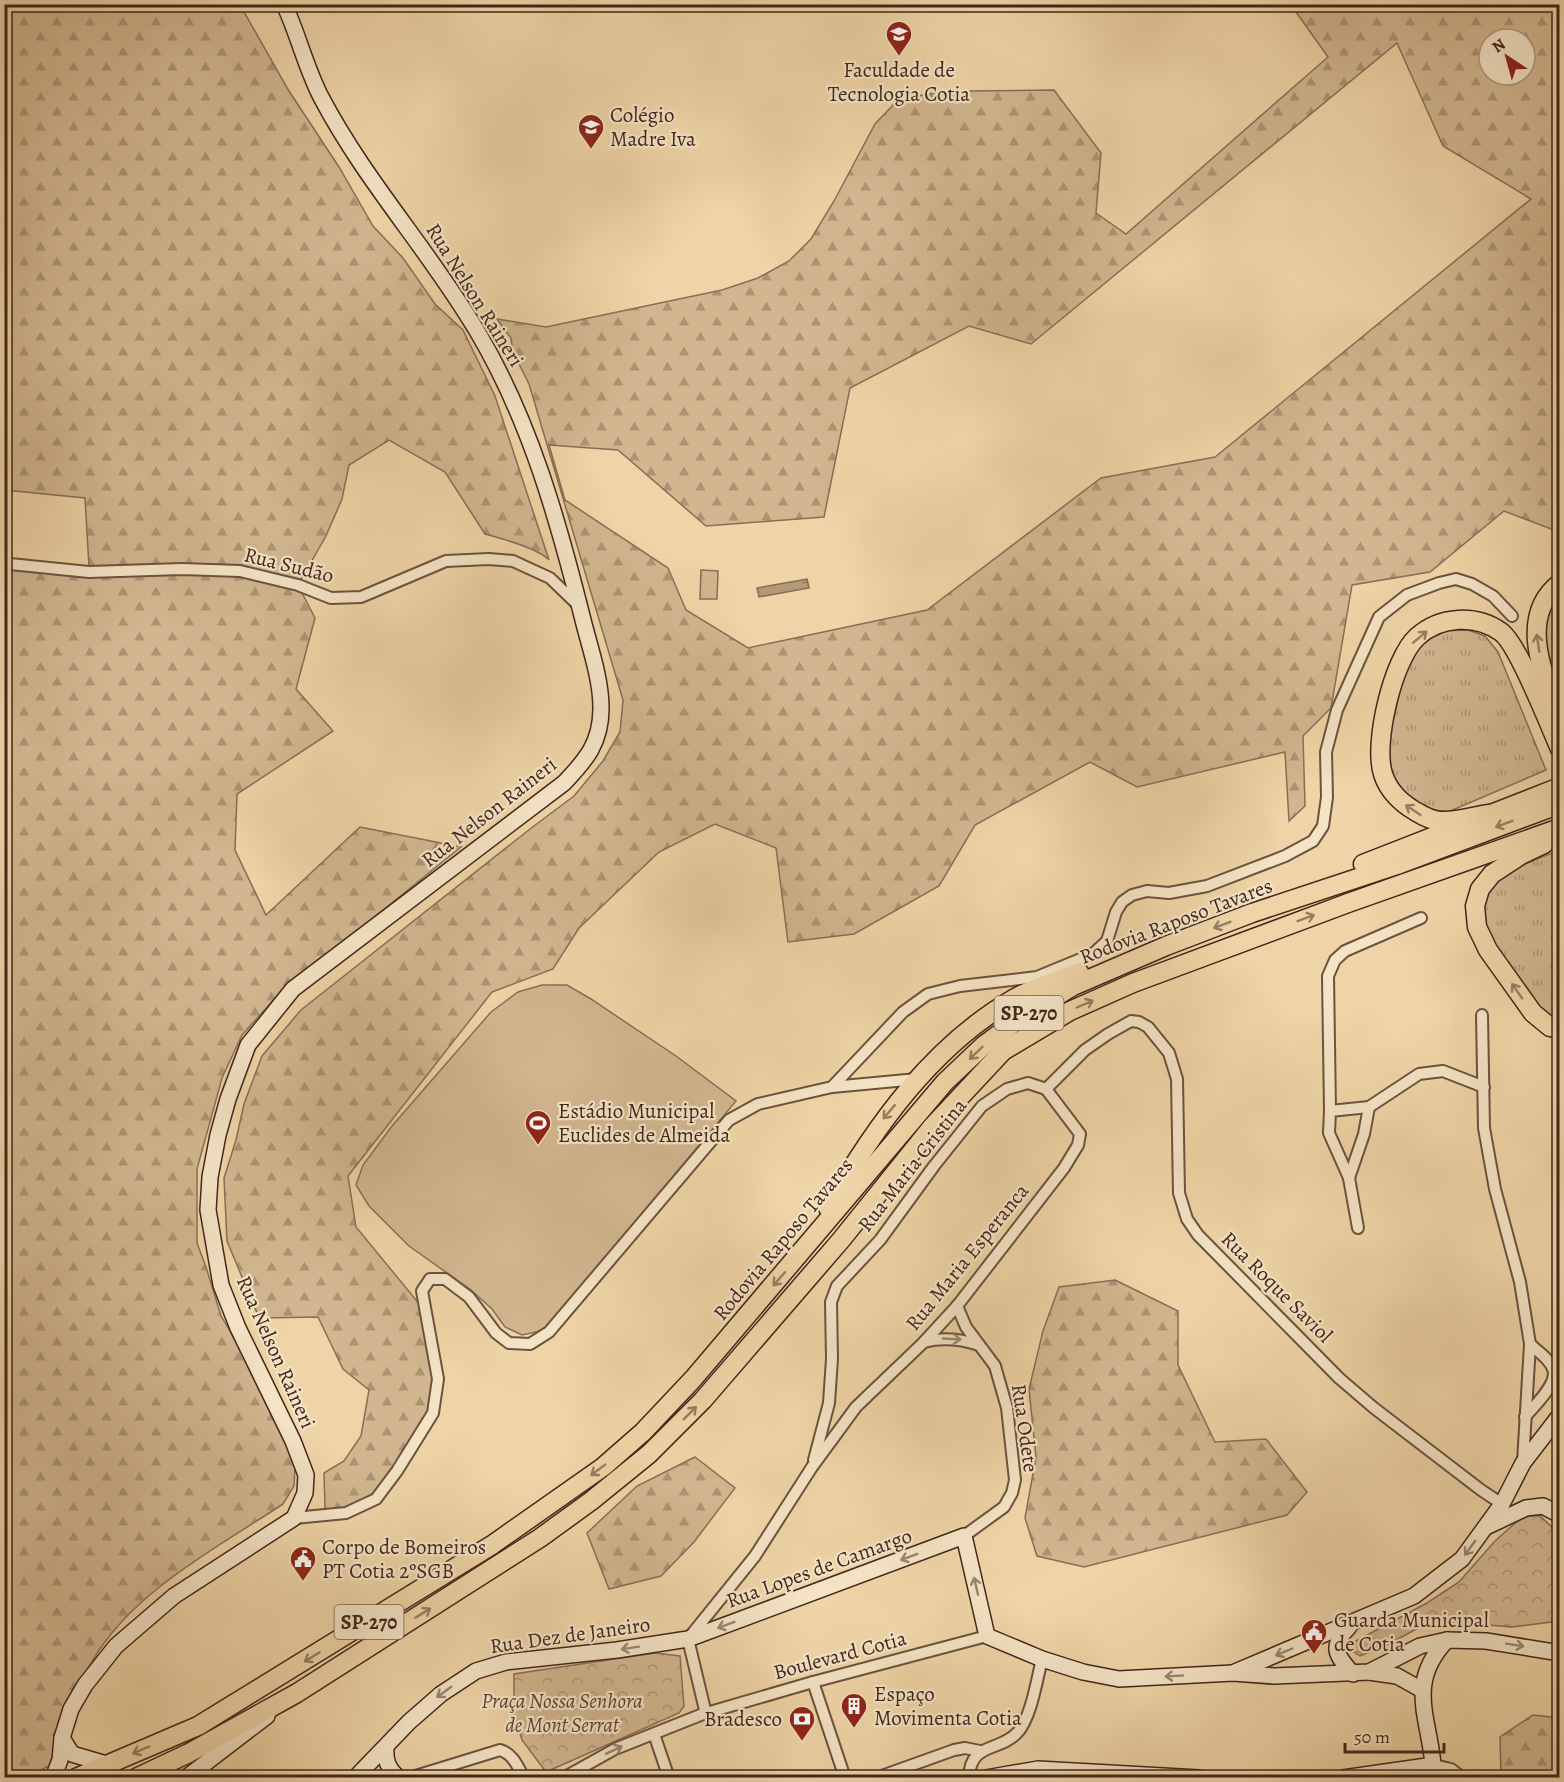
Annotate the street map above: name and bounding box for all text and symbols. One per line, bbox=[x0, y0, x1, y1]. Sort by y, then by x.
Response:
school or university icon: Faculdade de Tecnologia Cotia bbox=[884, 19, 914, 57]
north arrow bbox=[1477, 27, 1537, 87]
text: N bbox=[1488, 33, 1510, 58]
place label: Faculdade de Tecnologia Cotia bbox=[828, 56, 970, 108]
place label: Colégio Madre Iva bbox=[610, 101, 696, 153]
school or university icon: Colégio Madre Iva bbox=[576, 112, 606, 150]
street label: Rua Nelson Raineri bbox=[420, 218, 530, 372]
street label: Rua Sudão bbox=[241, 540, 337, 590]
one-way arrow bbox=[1412, 630, 1427, 644]
one-way arrow bbox=[1532, 634, 1543, 654]
street label: Rua Nelson Raineri bbox=[416, 750, 562, 874]
one-way arrow bbox=[1405, 803, 1422, 815]
one-way arrow bbox=[1496, 819, 1514, 830]
street label: Rodovia Raposo Tavares bbox=[1076, 871, 1276, 971]
one-way arrow bbox=[1296, 912, 1314, 923]
one-way arrow bbox=[1213, 920, 1232, 931]
one-way arrow bbox=[1511, 984, 1523, 1000]
road number: SP-270 bbox=[994, 996, 1064, 1030]
one-way arrow bbox=[1075, 998, 1094, 1009]
one-way arrow bbox=[969, 1045, 984, 1060]
street label: Rua Maria Cristina bbox=[851, 1092, 973, 1237]
place label: Estádio Municipal Euclides de Almeida bbox=[558, 1097, 730, 1149]
one-way arrow bbox=[883, 1104, 896, 1120]
sports icon: Estádio Municipal Euclides de Almeida bbox=[523, 1108, 553, 1146]
street label: Rodovia Raposo Tavares bbox=[707, 1152, 859, 1326]
street label: Rua Maria Esperanca bbox=[899, 1177, 1035, 1336]
street label: Rua Roque Saviol bbox=[1215, 1225, 1339, 1349]
street label: Rua Nelson Raineri bbox=[230, 1271, 322, 1433]
one-way arrow bbox=[772, 1271, 786, 1286]
one-way arrow bbox=[941, 1334, 961, 1345]
street label: Rua Odete bbox=[1005, 1382, 1045, 1474]
one-way arrow bbox=[683, 1406, 698, 1420]
one-way arrow bbox=[590, 1464, 606, 1477]
street label: Rua Lopes de Camargo bbox=[722, 1521, 916, 1615]
place label: Corpo de Bomeiros PT Cotia 2ºSGB bbox=[322, 1533, 486, 1585]
one-way arrow bbox=[1464, 1540, 1477, 1556]
public building icon: Corpo de Bomeiros PT Cotia 2ºSGB bbox=[288, 1544, 318, 1582]
one-way arrow bbox=[900, 1552, 919, 1563]
one-way arrow bbox=[970, 1577, 981, 1596]
road number: SP-270 bbox=[334, 1605, 404, 1639]
place label: Guarda Municipal de Cotia bbox=[1334, 1606, 1489, 1658]
one-way arrow bbox=[415, 1607, 432, 1620]
street label: Rua Dez de Janeiro bbox=[488, 1610, 652, 1660]
public building icon: Guarda Municipal de Cotia bbox=[1299, 1617, 1329, 1655]
one-way arrow bbox=[717, 1620, 736, 1631]
street label: Boulevard Cotia bbox=[770, 1624, 910, 1686]
one-way arrow bbox=[1504, 1640, 1524, 1651]
one-way arrow bbox=[621, 1643, 641, 1654]
one-way arrow bbox=[1275, 1647, 1294, 1658]
one-way arrow bbox=[304, 1652, 321, 1664]
one-way arrow bbox=[1165, 1670, 1185, 1682]
place label: Espaço Movimenta Cotia bbox=[874, 1680, 1022, 1732]
one-way arrow bbox=[436, 1686, 452, 1698]
park label: Praça Nossa Senhora de Mont Serrat bbox=[481, 1687, 643, 1739]
building icon: Espaço Movimenta Cotia bbox=[839, 1691, 869, 1729]
bank icon: Bradesco bbox=[787, 1704, 817, 1742]
place label: Bradesco bbox=[704, 1705, 782, 1733]
scale bar bbox=[1345, 1716, 1444, 1754]
text: 50 m bbox=[1354, 1725, 1390, 1749]
one-way arrow bbox=[605, 1744, 623, 1756]
one-way arrow bbox=[132, 1745, 151, 1756]

